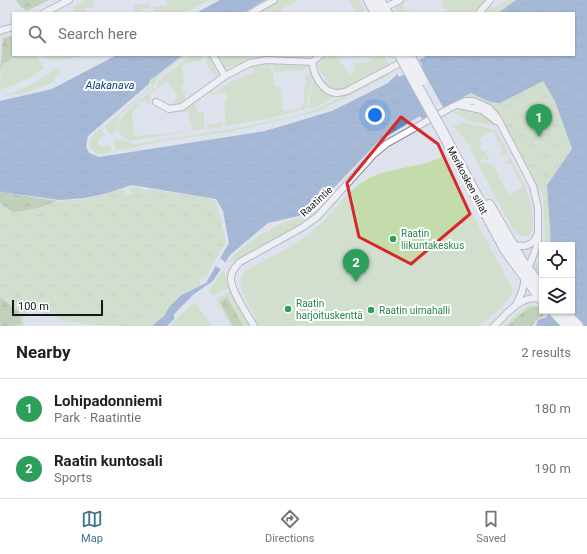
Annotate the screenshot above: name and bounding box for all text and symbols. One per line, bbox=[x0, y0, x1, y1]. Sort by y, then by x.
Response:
search box bbox=[12, 12, 575, 56]
icon: search bbox=[26, 23, 48, 45]
text: Search here bbox=[58, 25, 137, 43]
water label: Alakanava bbox=[84, 79, 135, 92]
pin: 1 bbox=[526, 104, 552, 137]
your location bbox=[365, 105, 385, 125]
street label: Merikosken sillat bbox=[445, 144, 490, 216]
street label: Raatintie bbox=[298, 184, 334, 219]
place label: Raatin liikuntakeskus bbox=[401, 228, 464, 251]
marker: Raatin liikuntakeskus bbox=[388, 234, 398, 244]
map controls bbox=[539, 242, 575, 314]
button: locate bbox=[539, 242, 575, 278]
pin: 2 bbox=[343, 249, 369, 282]
button: layers bbox=[539, 278, 575, 314]
scale bar bbox=[12, 298, 103, 317]
place label: Raatin harjoituskenttä bbox=[296, 298, 363, 321]
text: 100 m bbox=[18, 300, 49, 313]
marker: Raatin harjoituskenttä bbox=[283, 304, 293, 314]
marker: Raatin uimahalli bbox=[366, 305, 376, 315]
place label: Raatin uimahalli bbox=[379, 305, 450, 316]
text: Nearby bbox=[16, 342, 71, 362]
text: 2 results bbox=[521, 345, 571, 360]
text: Lohipadonniemi bbox=[54, 392, 162, 410]
text: 1 bbox=[25, 401, 33, 416]
text: 180 m bbox=[534, 401, 571, 416]
text: Park · Raatintie bbox=[54, 410, 141, 425]
text: Raatin kuntosali bbox=[54, 452, 163, 470]
text: 2 bbox=[25, 461, 33, 476]
text: 190 m bbox=[534, 461, 571, 476]
text: Sports bbox=[54, 470, 92, 485]
tab: Map bbox=[81, 508, 103, 545]
tab: Directions bbox=[265, 508, 314, 545]
tab: Saved bbox=[476, 508, 506, 545]

